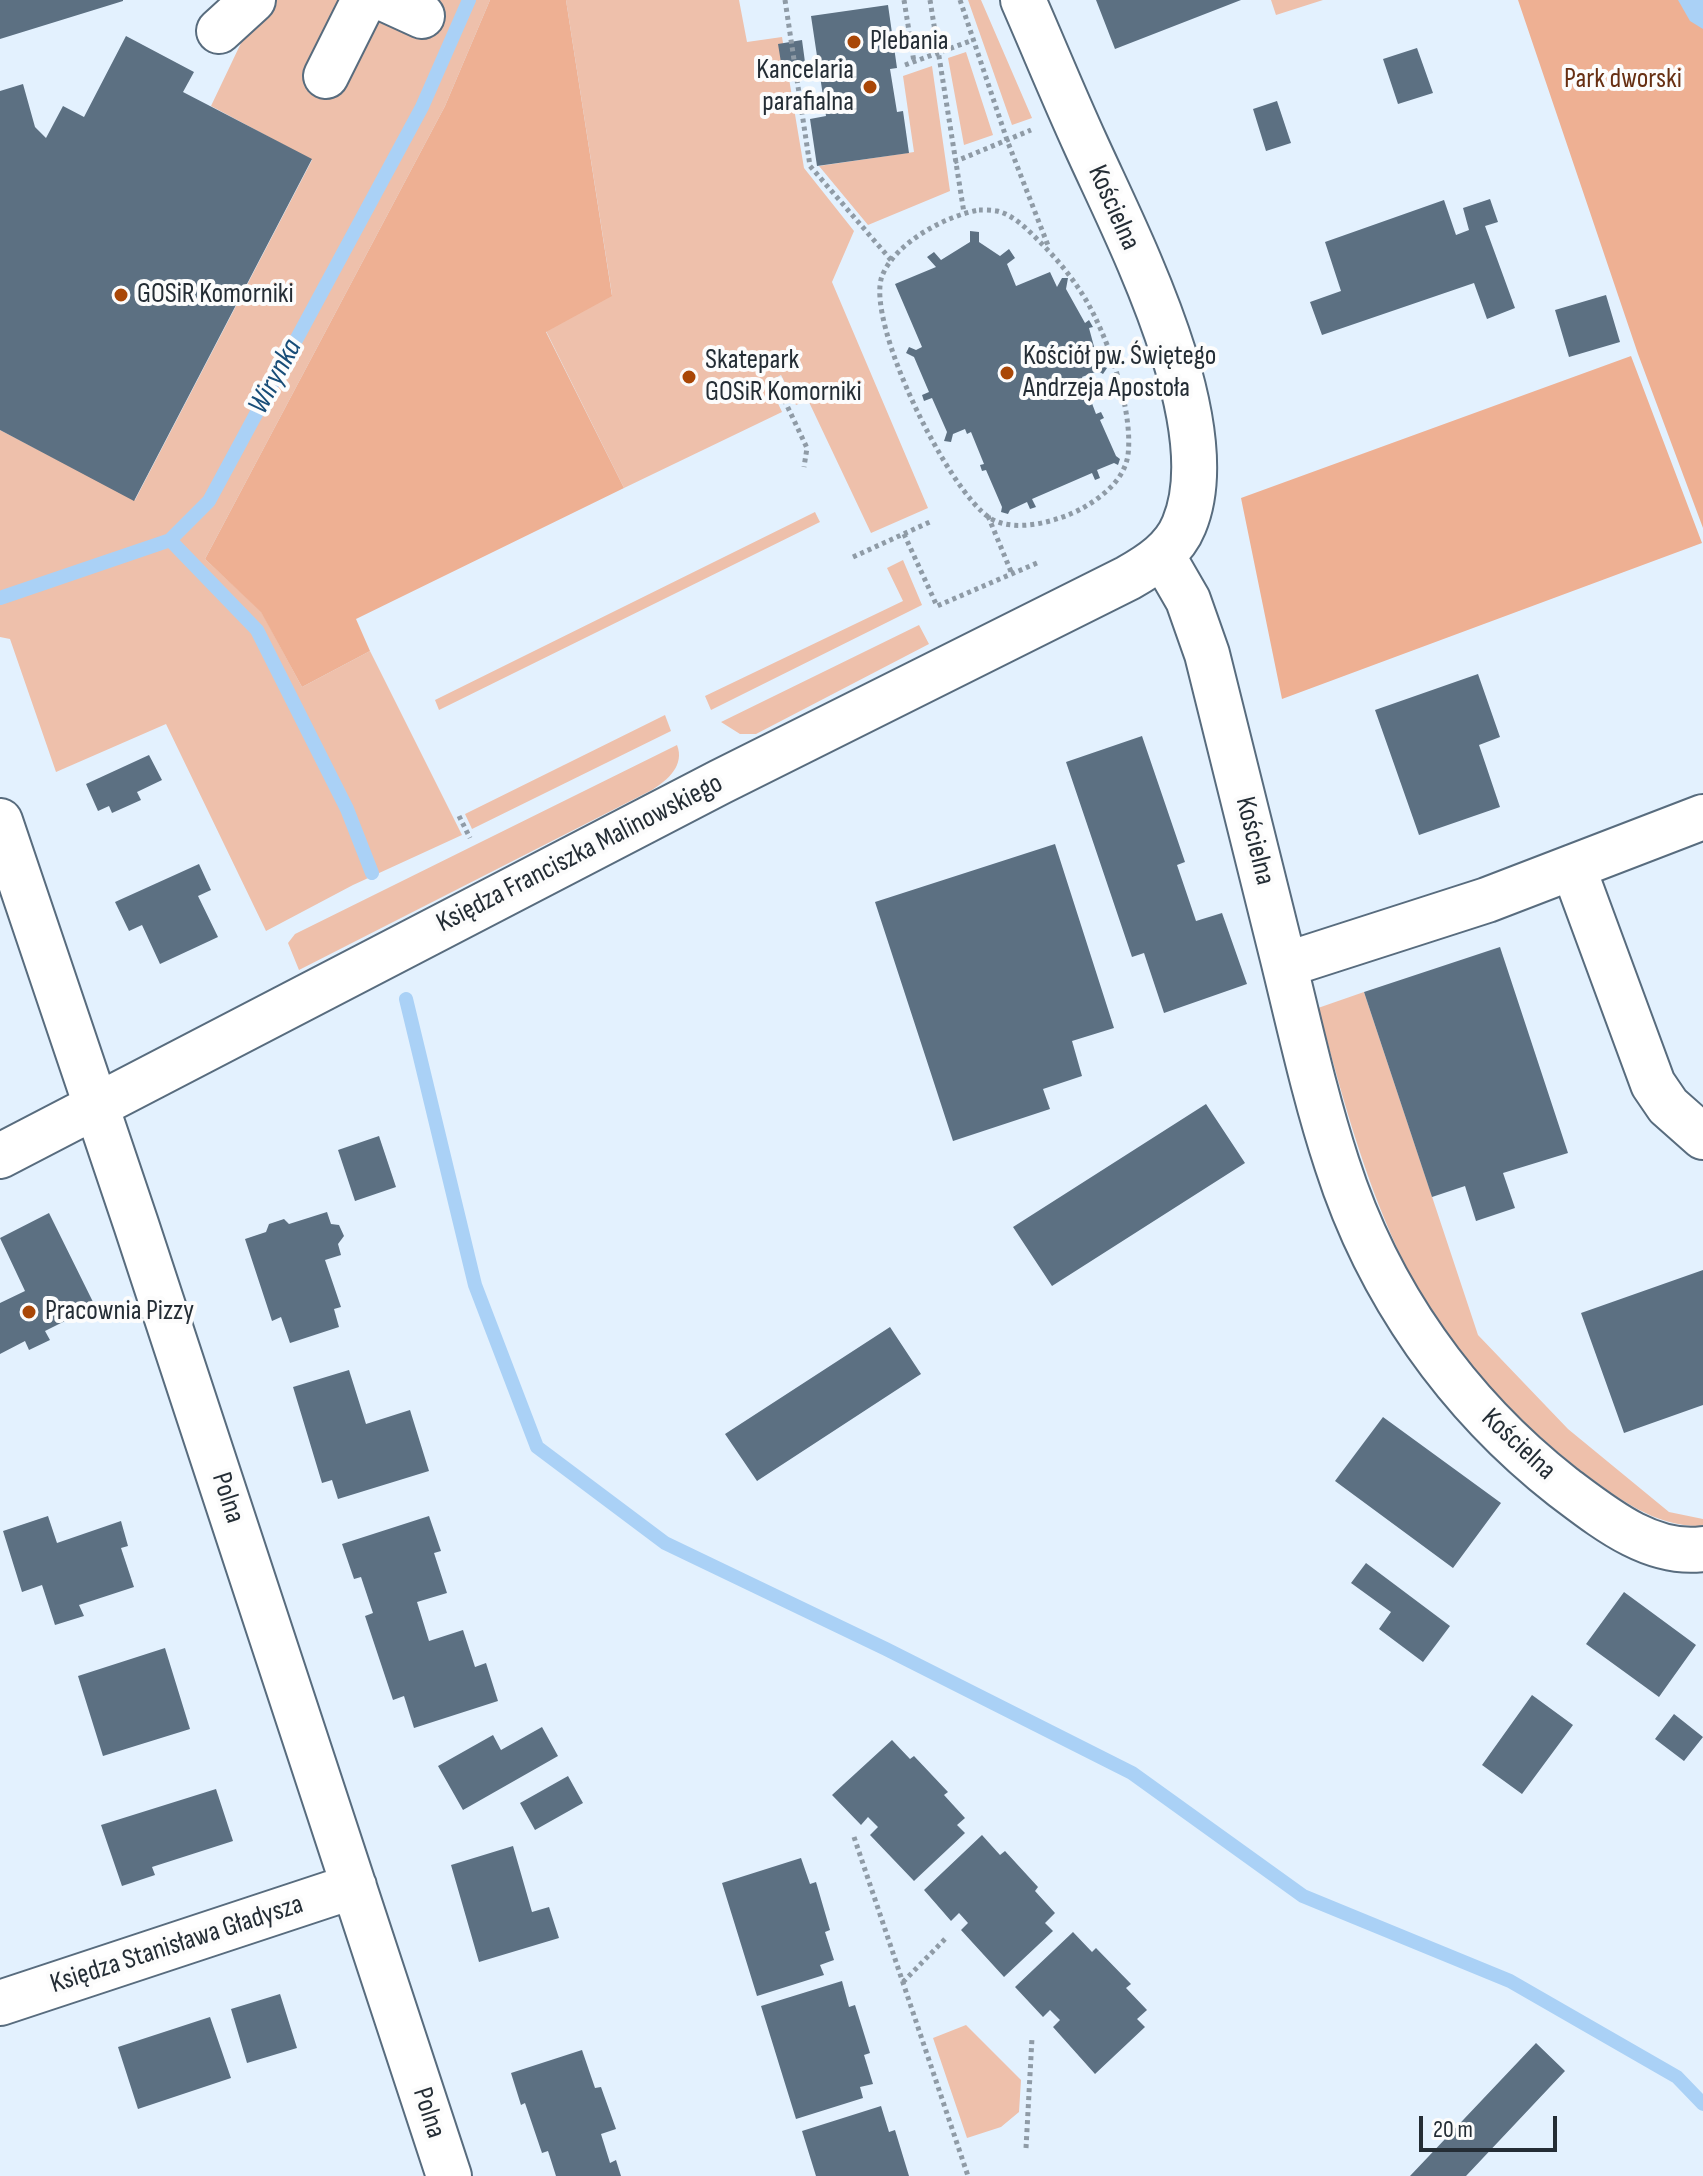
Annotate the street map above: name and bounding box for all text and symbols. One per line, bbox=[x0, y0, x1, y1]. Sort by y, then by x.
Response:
place label: Plebania bbox=[870, 25, 949, 59]
marker: Plebania bbox=[845, 33, 863, 51]
place label: Kancelaria parafialna bbox=[756, 54, 854, 120]
park label: Park dworski bbox=[1564, 63, 1682, 97]
marker: Kancelaria parafialna bbox=[861, 78, 879, 96]
street label: Kościelna bbox=[1079, 160, 1147, 256]
place label: GOSiR Komorniki bbox=[137, 278, 294, 312]
marker: GOSiR Komorniki bbox=[112, 286, 130, 304]
water label: Wirynka bbox=[241, 333, 311, 421]
place label: Kościół pw. Świętego Andrzeja Apostoła bbox=[1023, 340, 1216, 406]
place label: Skatepark GOSiR Komorniki bbox=[705, 344, 862, 410]
marker: Kościół pw. Świętego Andrzeja Apostoła bbox=[998, 364, 1016, 382]
marker: Skatepark GOSiR Komorniki bbox=[680, 368, 698, 386]
street label: Księdza Franciszka Malinowskiego bbox=[431, 767, 729, 941]
street label: Kościelna bbox=[1227, 794, 1281, 888]
place label: Pracownia Pizzy bbox=[45, 1295, 194, 1329]
marker: Pracownia Pizzy bbox=[20, 1303, 38, 1321]
street label: Kościelna bbox=[1474, 1402, 1562, 1488]
street label: Polna bbox=[203, 1468, 251, 1528]
street label: Księdza Stanisława Gładysza bbox=[46, 1888, 308, 2002]
street label: Polna bbox=[404, 2083, 452, 2143]
scale bar bbox=[1423, 2100, 1561, 2150]
text: 20 m bbox=[1433, 2115, 1473, 2144]

